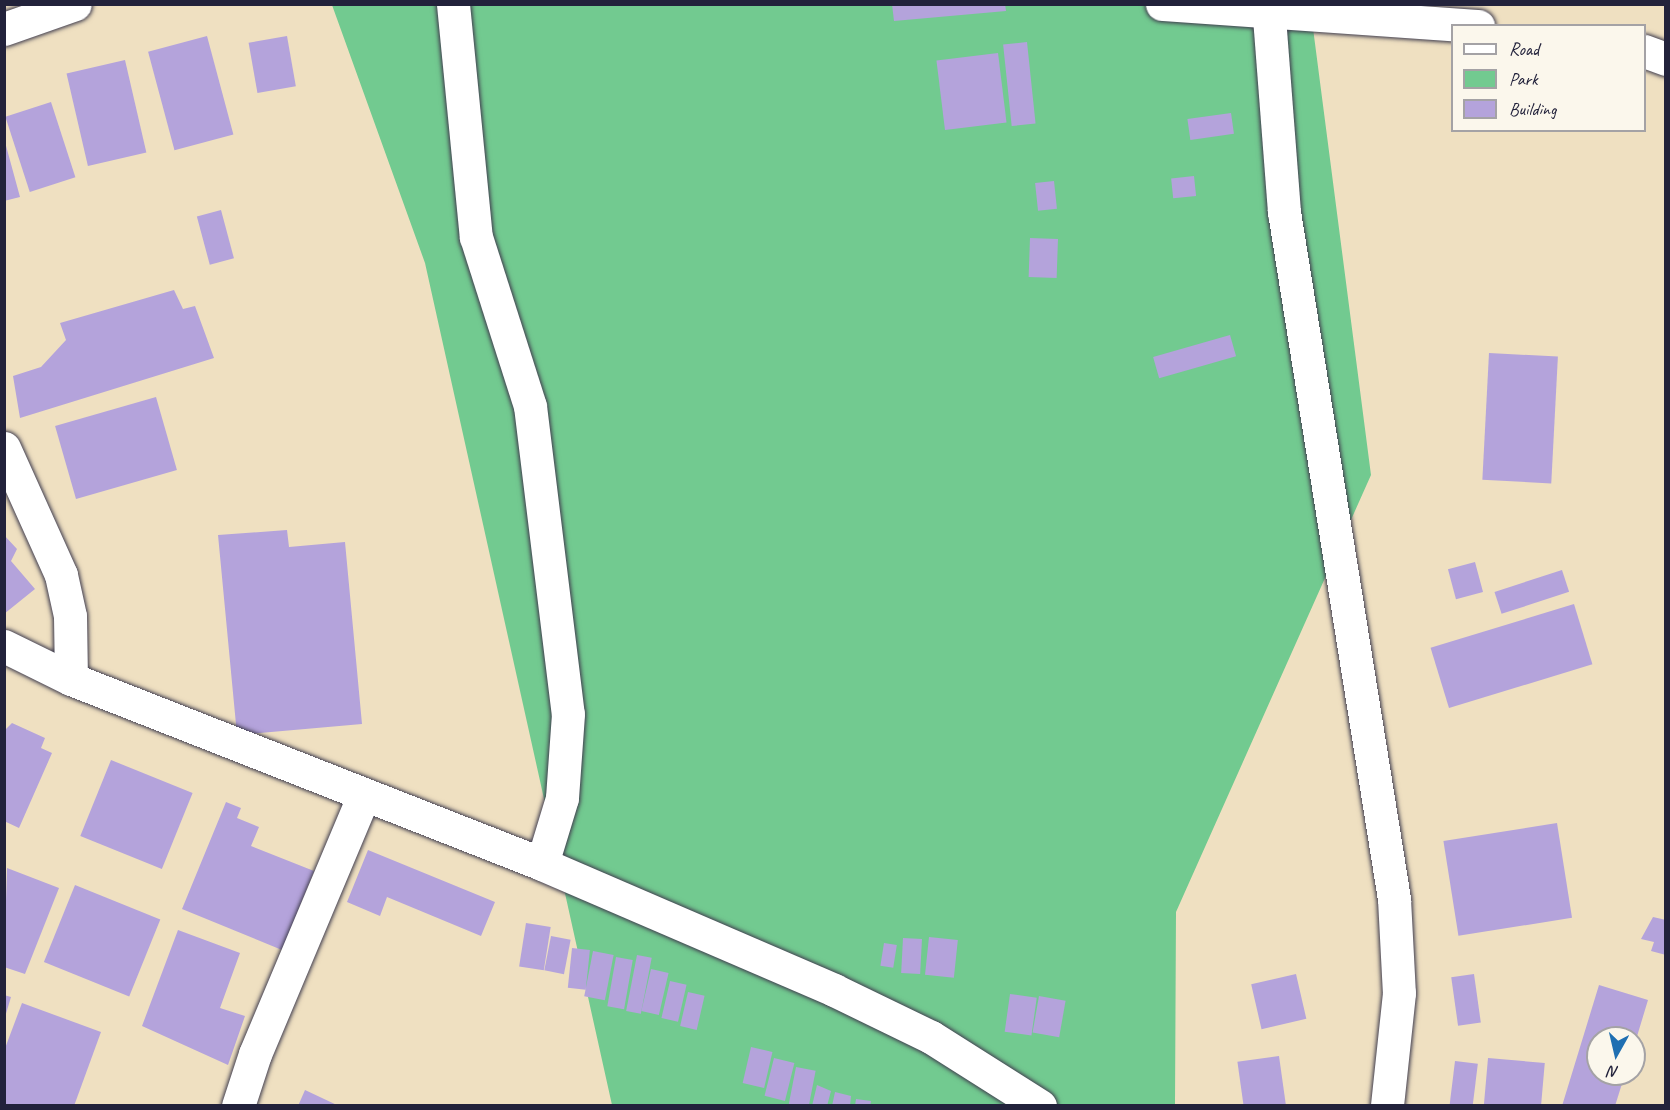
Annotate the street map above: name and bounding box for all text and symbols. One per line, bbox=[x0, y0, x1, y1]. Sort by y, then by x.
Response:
legend bbox=[1451, 24, 1646, 132]
text: Road bbox=[1509, 38, 1539, 60]
text: Park bbox=[1509, 68, 1538, 90]
text: Building bbox=[1509, 98, 1556, 120]
north arrow bbox=[1586, 1026, 1646, 1086]
text: N bbox=[1607, 1061, 1620, 1082]

